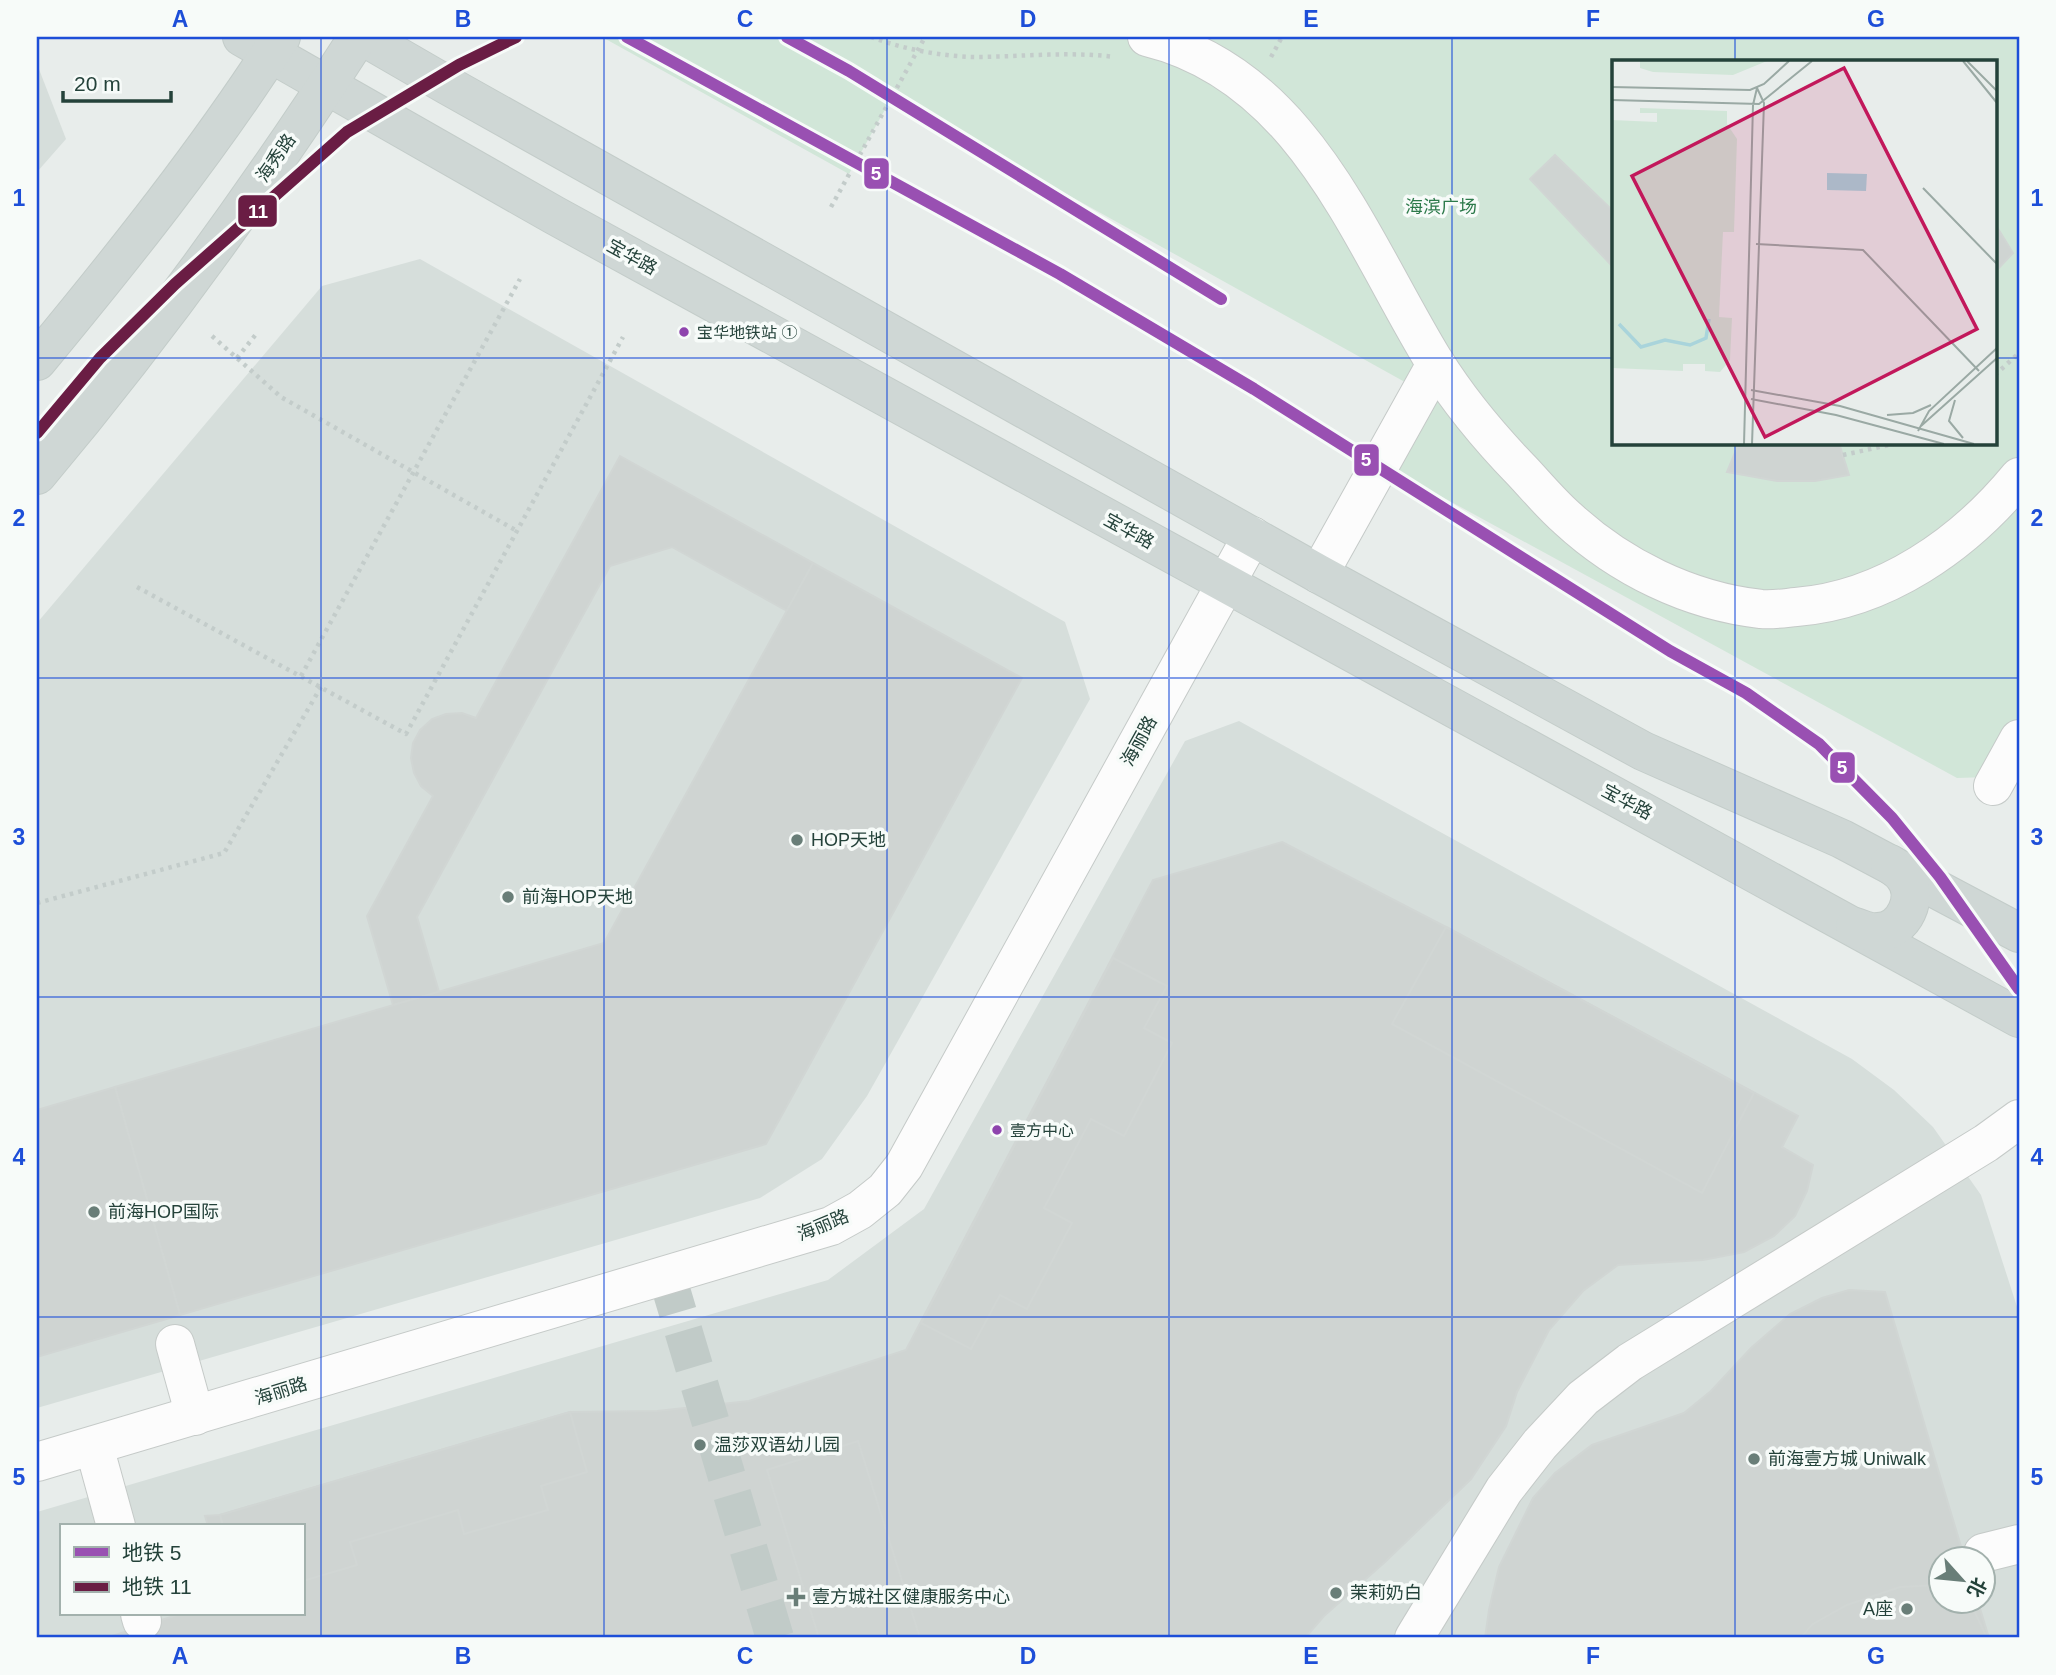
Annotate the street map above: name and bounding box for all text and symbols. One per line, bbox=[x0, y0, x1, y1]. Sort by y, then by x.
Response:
text: A bbox=[172, 6, 188, 32]
text: B bbox=[455, 6, 471, 32]
text: C bbox=[737, 6, 753, 32]
text: D bbox=[1020, 6, 1036, 32]
text: E bbox=[1303, 6, 1319, 32]
text: F bbox=[1586, 6, 1600, 32]
text: G bbox=[1867, 6, 1885, 32]
scale bar bbox=[63, 60, 172, 104]
inset map bbox=[1612, 60, 1996, 444]
text: 20 m bbox=[74, 72, 121, 95]
street label: 海秀路 bbox=[252, 130, 300, 186]
line badge: 5 bbox=[863, 157, 890, 190]
text: 5 bbox=[871, 163, 882, 184]
text: 1 bbox=[13, 185, 26, 211]
text: 1 bbox=[2031, 185, 2044, 211]
line badge: 11 bbox=[237, 194, 278, 228]
park label: 海滨广场 bbox=[1405, 197, 1477, 217]
text: 11 bbox=[248, 201, 268, 222]
street label: 宝华路 bbox=[604, 235, 660, 279]
place label: 宝华地铁站 ① bbox=[697, 324, 797, 341]
marker: 宝华地铁站 ① bbox=[677, 325, 691, 339]
line badge: 5 bbox=[1353, 443, 1380, 477]
text: 5 bbox=[1361, 449, 1372, 470]
text: 2 bbox=[13, 505, 25, 531]
text: 2 bbox=[2031, 505, 2043, 531]
street label: 宝华路 bbox=[1101, 509, 1157, 553]
street label: 海丽路 bbox=[1117, 713, 1161, 769]
line badge: 5 bbox=[1829, 751, 1856, 784]
text: 5 bbox=[1837, 757, 1848, 778]
street label: 宝华路 bbox=[1598, 780, 1656, 824]
text: 3 bbox=[13, 824, 25, 850]
text: 3 bbox=[2031, 824, 2043, 850]
place label: HOP天地 bbox=[811, 830, 886, 850]
marker: HOP天地 bbox=[789, 832, 805, 848]
place label: 前海HOP天地 bbox=[522, 887, 633, 907]
marker: 前海HOP天地 bbox=[500, 889, 516, 905]
place label: 壹方中心 bbox=[1010, 1122, 1074, 1139]
marker: 壹方中心 bbox=[990, 1123, 1004, 1137]
text: 4 bbox=[13, 1144, 26, 1170]
text: 4 bbox=[2031, 1144, 2044, 1170]
place label: 前海HOP国际 bbox=[108, 1202, 219, 1222]
marker: 前海HOP国际 bbox=[86, 1204, 102, 1220]
street label: 海丽路 bbox=[794, 1206, 852, 1244]
street label: 海丽路 bbox=[252, 1374, 310, 1408]
place label: 温莎双语幼儿园 bbox=[714, 1435, 840, 1455]
marker: 温莎双语幼儿园 bbox=[692, 1437, 708, 1453]
place label: 前海壹方城 Uniwalk bbox=[1768, 1449, 1927, 1469]
marker: 前海壹方城 Uniwalk bbox=[1746, 1451, 1762, 1467]
text: 5 bbox=[13, 1464, 26, 1490]
text: 5 bbox=[2031, 1464, 2044, 1490]
legend bbox=[60, 1524, 304, 1616]
text: 地铁 5 bbox=[122, 1541, 182, 1564]
north arrow bbox=[1926, 1546, 1996, 1616]
text: 北 bbox=[1963, 1574, 1990, 1601]
text: 地铁 11 bbox=[122, 1575, 192, 1598]
place label: 茉莉奶白 bbox=[1350, 1583, 1422, 1603]
marker: 茉莉奶白 bbox=[1328, 1585, 1344, 1601]
marker: 壹方城社区健康服务中心 bbox=[786, 1587, 806, 1607]
place label: 壹方城社区健康服务中心 bbox=[812, 1587, 1010, 1607]
place label: A座 bbox=[1863, 1599, 1893, 1619]
marker: A座 bbox=[1899, 1601, 1915, 1617]
text: A bbox=[172, 1643, 188, 1669]
text: B bbox=[455, 1643, 471, 1669]
text: C bbox=[737, 1643, 753, 1669]
text: D bbox=[1020, 1643, 1036, 1669]
text: E bbox=[1303, 1643, 1319, 1669]
text: F bbox=[1586, 1643, 1600, 1669]
text: G bbox=[1867, 1643, 1885, 1669]

